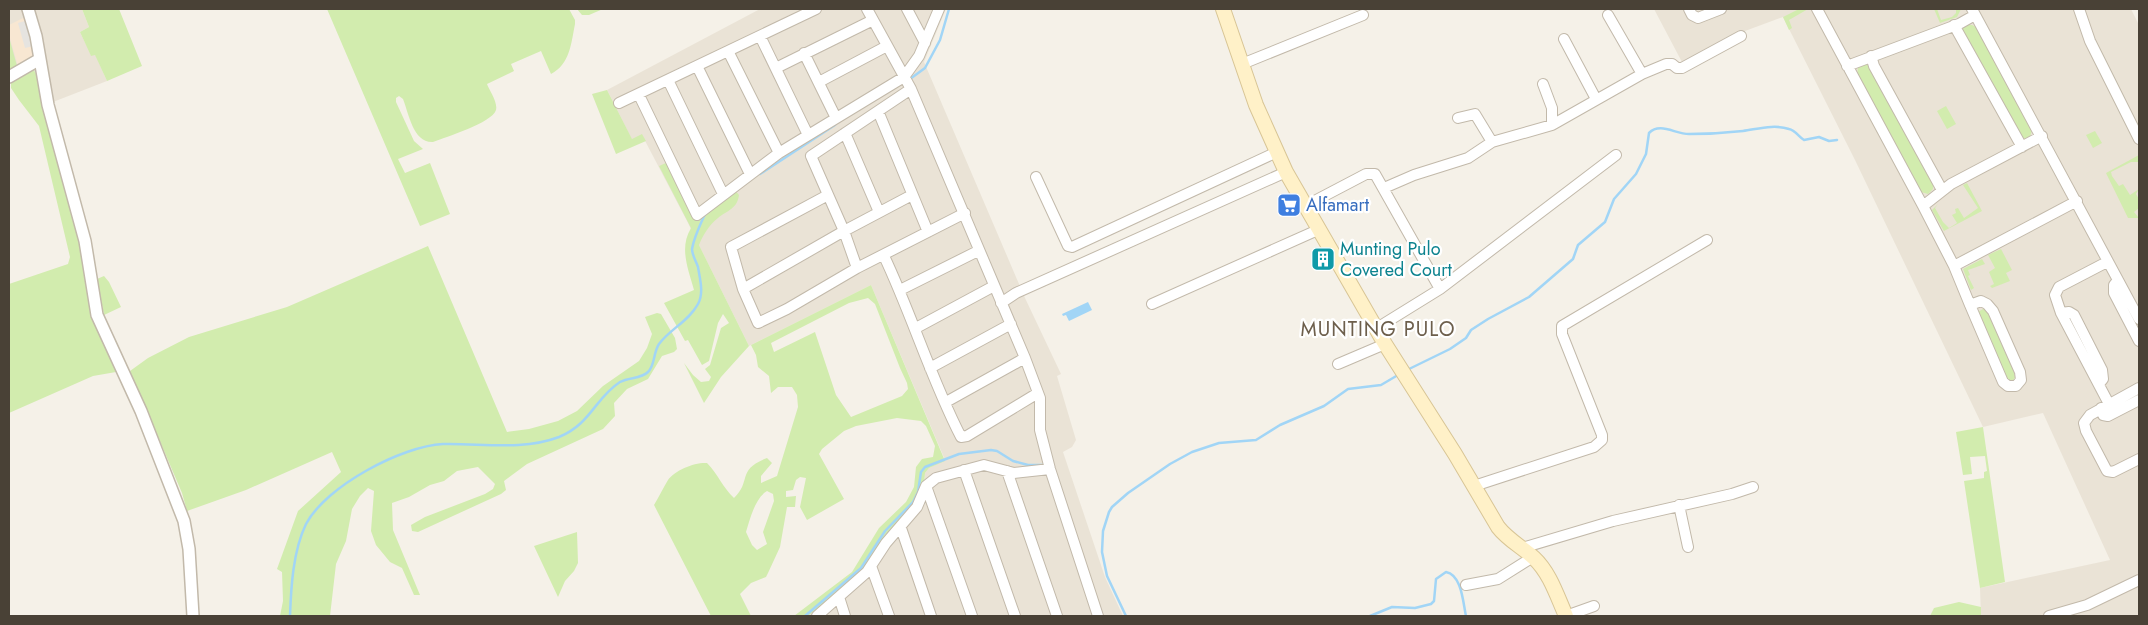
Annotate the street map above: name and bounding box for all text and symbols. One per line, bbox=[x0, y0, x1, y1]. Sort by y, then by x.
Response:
supermarket icon: Alfamart bbox=[1276, 192, 1302, 218]
place label: Alfamart bbox=[1306, 192, 1370, 218]
place label: Munting Pulo Covered Court bbox=[1340, 236, 1452, 283]
building icon: Munting Pulo Covered Court bbox=[1310, 246, 1336, 272]
district label: MUNTING PULO bbox=[1300, 315, 1456, 344]

